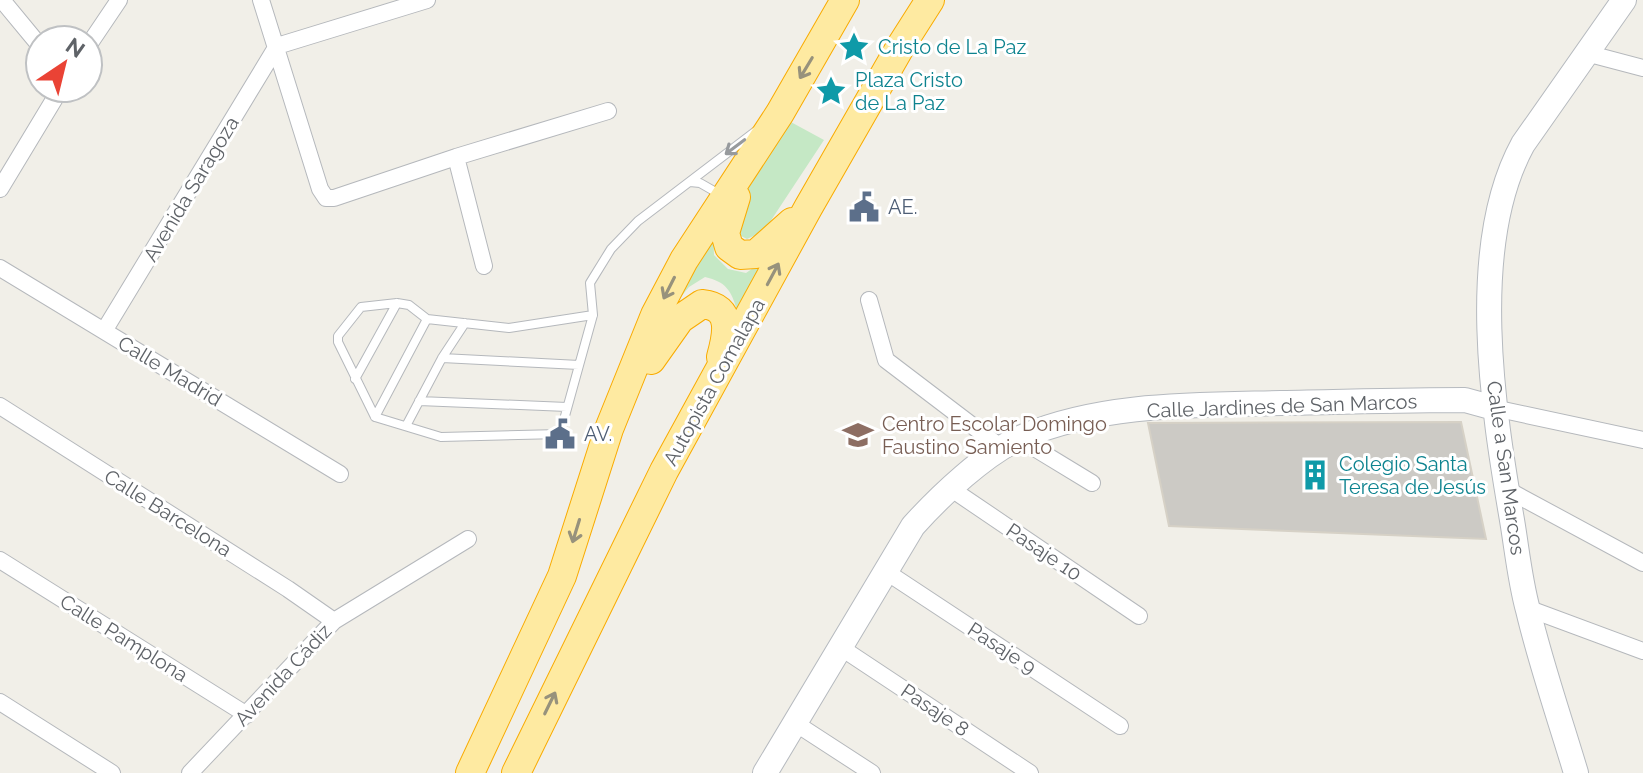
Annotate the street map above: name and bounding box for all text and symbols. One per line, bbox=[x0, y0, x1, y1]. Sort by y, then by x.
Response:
north arrow bbox=[24, 24, 104, 104]
place icon: Cristo de La Paz bbox=[837, 30, 871, 64]
text: N bbox=[61, 32, 90, 63]
place label: Cristo de La Paz bbox=[878, 35, 1026, 59]
one-way arrow bbox=[798, 56, 814, 79]
place label: Plaza Cristo de La Paz bbox=[855, 68, 963, 115]
place icon: Plaza Cristo de La Paz bbox=[814, 74, 848, 108]
street label: Avenida Saragoza bbox=[138, 112, 244, 266]
one-way arrow bbox=[724, 139, 746, 156]
public building icon: AE. bbox=[847, 190, 881, 224]
place label: AE. bbox=[888, 195, 917, 219]
one-way arrow bbox=[766, 262, 782, 286]
one-way arrow bbox=[661, 276, 677, 300]
street label: Autopista Comalapa bbox=[658, 294, 770, 470]
street label: Calle Madrid bbox=[114, 331, 226, 411]
street label: Calle a San Marcos bbox=[1482, 379, 1530, 557]
street label: Calle Jardines de San Marcos bbox=[1146, 389, 1418, 423]
place label: Centro Escolar Domingo Faustino Samiento bbox=[882, 412, 1107, 459]
public building icon: AV. bbox=[543, 417, 577, 451]
school or university icon: Centro Escolar Domingo Faustino Samiento bbox=[841, 418, 875, 452]
place label: AV. bbox=[584, 422, 612, 446]
place label: Colegio Santa Teresa de Jesús bbox=[1339, 452, 1486, 499]
building icon: Colegio Santa Teresa de Jesús bbox=[1298, 458, 1332, 492]
street label: Calle Barcelona bbox=[100, 464, 236, 562]
one-way arrow bbox=[568, 518, 583, 543]
street label: Pasaje 10 bbox=[1002, 518, 1086, 586]
street label: Calle Pamplona bbox=[56, 589, 192, 687]
street label: Pasaje 9 bbox=[963, 617, 1041, 679]
street label: Avenida Cádiz bbox=[230, 619, 336, 731]
street label: Pasaje 8 bbox=[896, 679, 974, 741]
one-way arrow bbox=[543, 691, 558, 715]

